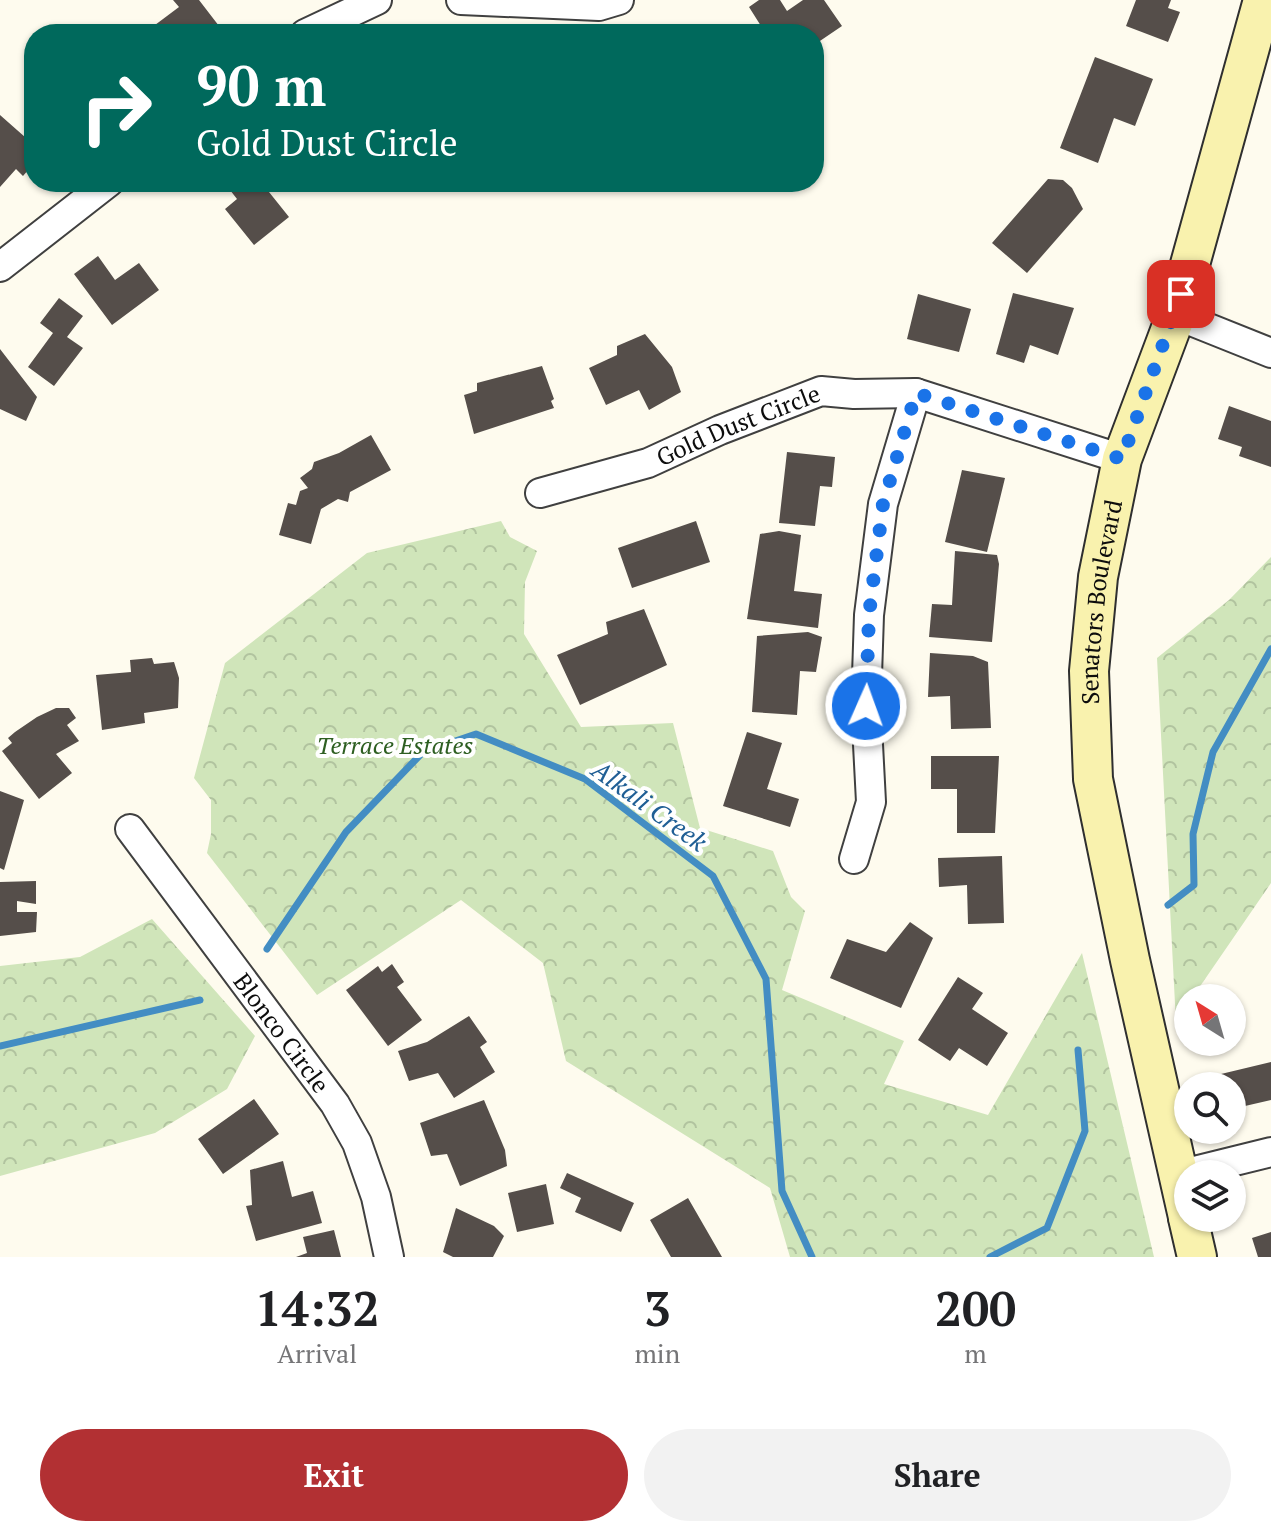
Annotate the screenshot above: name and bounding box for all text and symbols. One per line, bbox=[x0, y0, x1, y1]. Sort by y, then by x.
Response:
text: 90 m bbox=[196, 48, 326, 122]
icon: right bbox=[64, 56, 168, 160]
text: Gold Dust Circle bbox=[196, 119, 458, 166]
pin bbox=[1147, 260, 1215, 328]
icon: arrive bbox=[1159, 272, 1203, 316]
street label: Gold Dust Circle bbox=[651, 377, 825, 473]
street label: Senators Boulevard bbox=[1073, 497, 1129, 705]
position arrow bbox=[824, 664, 908, 748]
park label: Terrace Estates bbox=[317, 729, 473, 761]
water label: Alkali Creek bbox=[584, 751, 715, 858]
street label: Blonco Circle bbox=[227, 966, 337, 1099]
north arrow bbox=[1174, 984, 1246, 1056]
map controls bbox=[1174, 984, 1246, 1232]
button: search bbox=[1174, 1072, 1246, 1144]
button: layers bbox=[1174, 1160, 1246, 1232]
text: 14:32 bbox=[255, 1276, 380, 1340]
text: 3 bbox=[644, 1276, 671, 1340]
text: 200 bbox=[935, 1276, 1016, 1340]
text: Arrival bbox=[277, 1336, 357, 1370]
text: min bbox=[634, 1336, 680, 1370]
text: m bbox=[964, 1336, 987, 1370]
button: Exit bbox=[40, 1429, 628, 1521]
button: Share bbox=[644, 1429, 1231, 1521]

